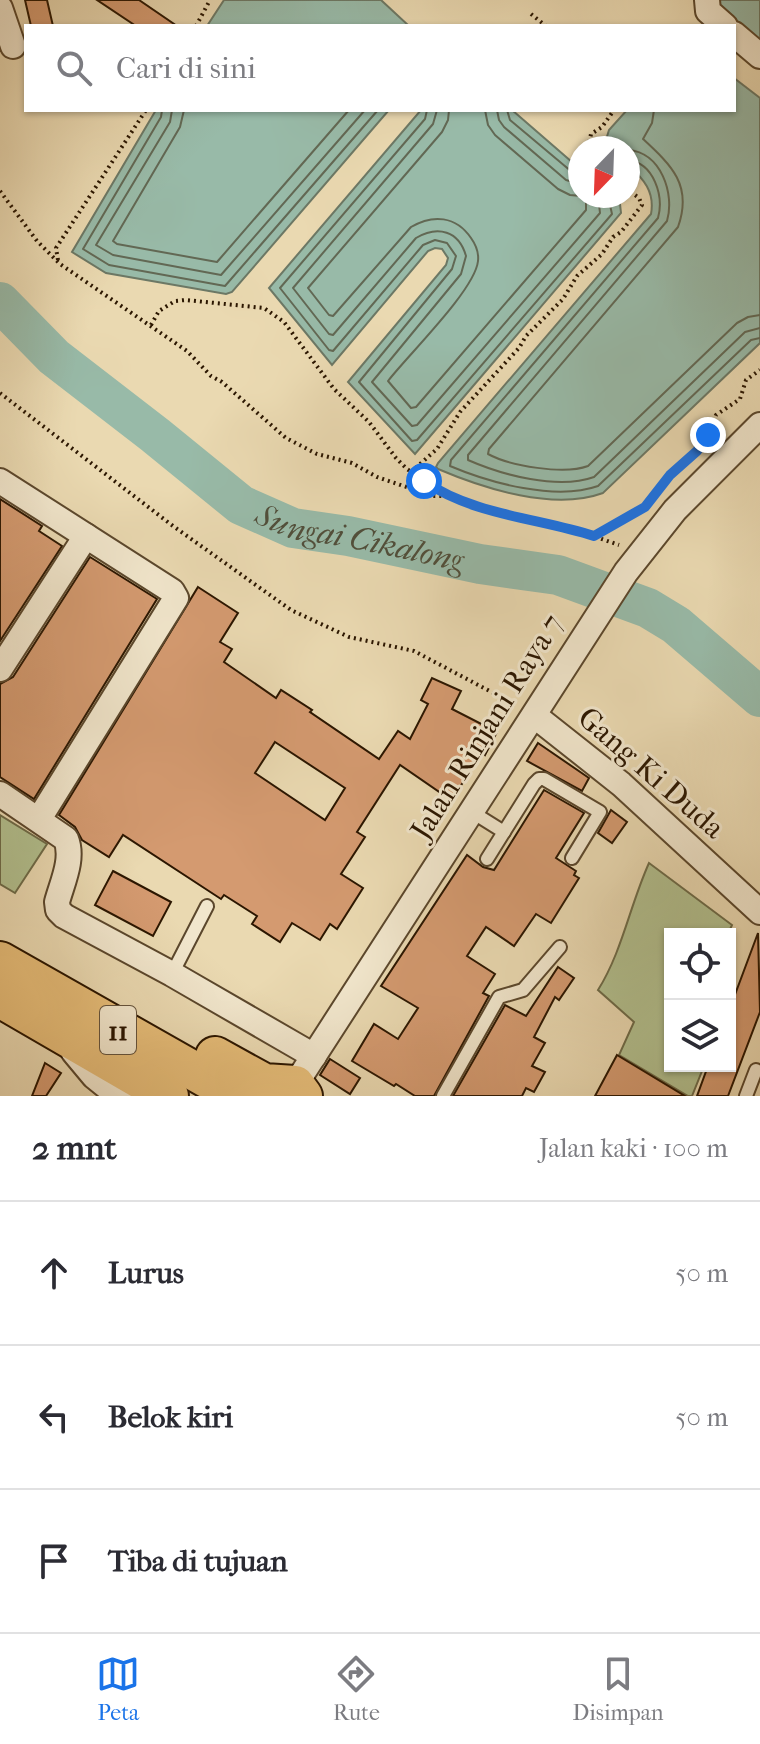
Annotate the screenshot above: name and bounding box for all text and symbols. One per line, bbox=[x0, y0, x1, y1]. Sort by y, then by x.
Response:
search box bbox=[24, 24, 736, 112]
icon: search bbox=[52, 46, 96, 90]
text: Cari di sini bbox=[116, 51, 256, 86]
north arrow bbox=[568, 136, 640, 208]
route end bbox=[690, 417, 726, 453]
route start bbox=[406, 463, 442, 499]
water label: Sungai Cikalong bbox=[249, 495, 469, 579]
street label: Jalan Rinjani Raya 7 bbox=[403, 608, 570, 848]
street label: Gang Ki Duda bbox=[571, 700, 732, 847]
map controls bbox=[664, 928, 736, 1072]
button: locate bbox=[664, 928, 736, 1000]
button: layers bbox=[664, 1000, 736, 1072]
road number: 11 bbox=[100, 1006, 136, 1054]
text: 2 mnt bbox=[32, 1128, 117, 1168]
text: Jalan kaki · 100 m bbox=[539, 1133, 728, 1164]
icon: ahead bbox=[32, 1251, 76, 1295]
text: Lurus bbox=[108, 1256, 184, 1291]
text: 50 m bbox=[675, 1258, 728, 1289]
icon: left bbox=[32, 1395, 76, 1439]
text: Belok kiri bbox=[108, 1400, 233, 1435]
text: 50 m bbox=[675, 1402, 728, 1433]
icon: arrive bbox=[32, 1539, 76, 1583]
text: Tiba di tujuan bbox=[108, 1544, 288, 1579]
tab: Peta bbox=[96, 1652, 140, 1726]
tab: Rute bbox=[333, 1652, 380, 1726]
tab: Disimpan bbox=[573, 1652, 664, 1726]

